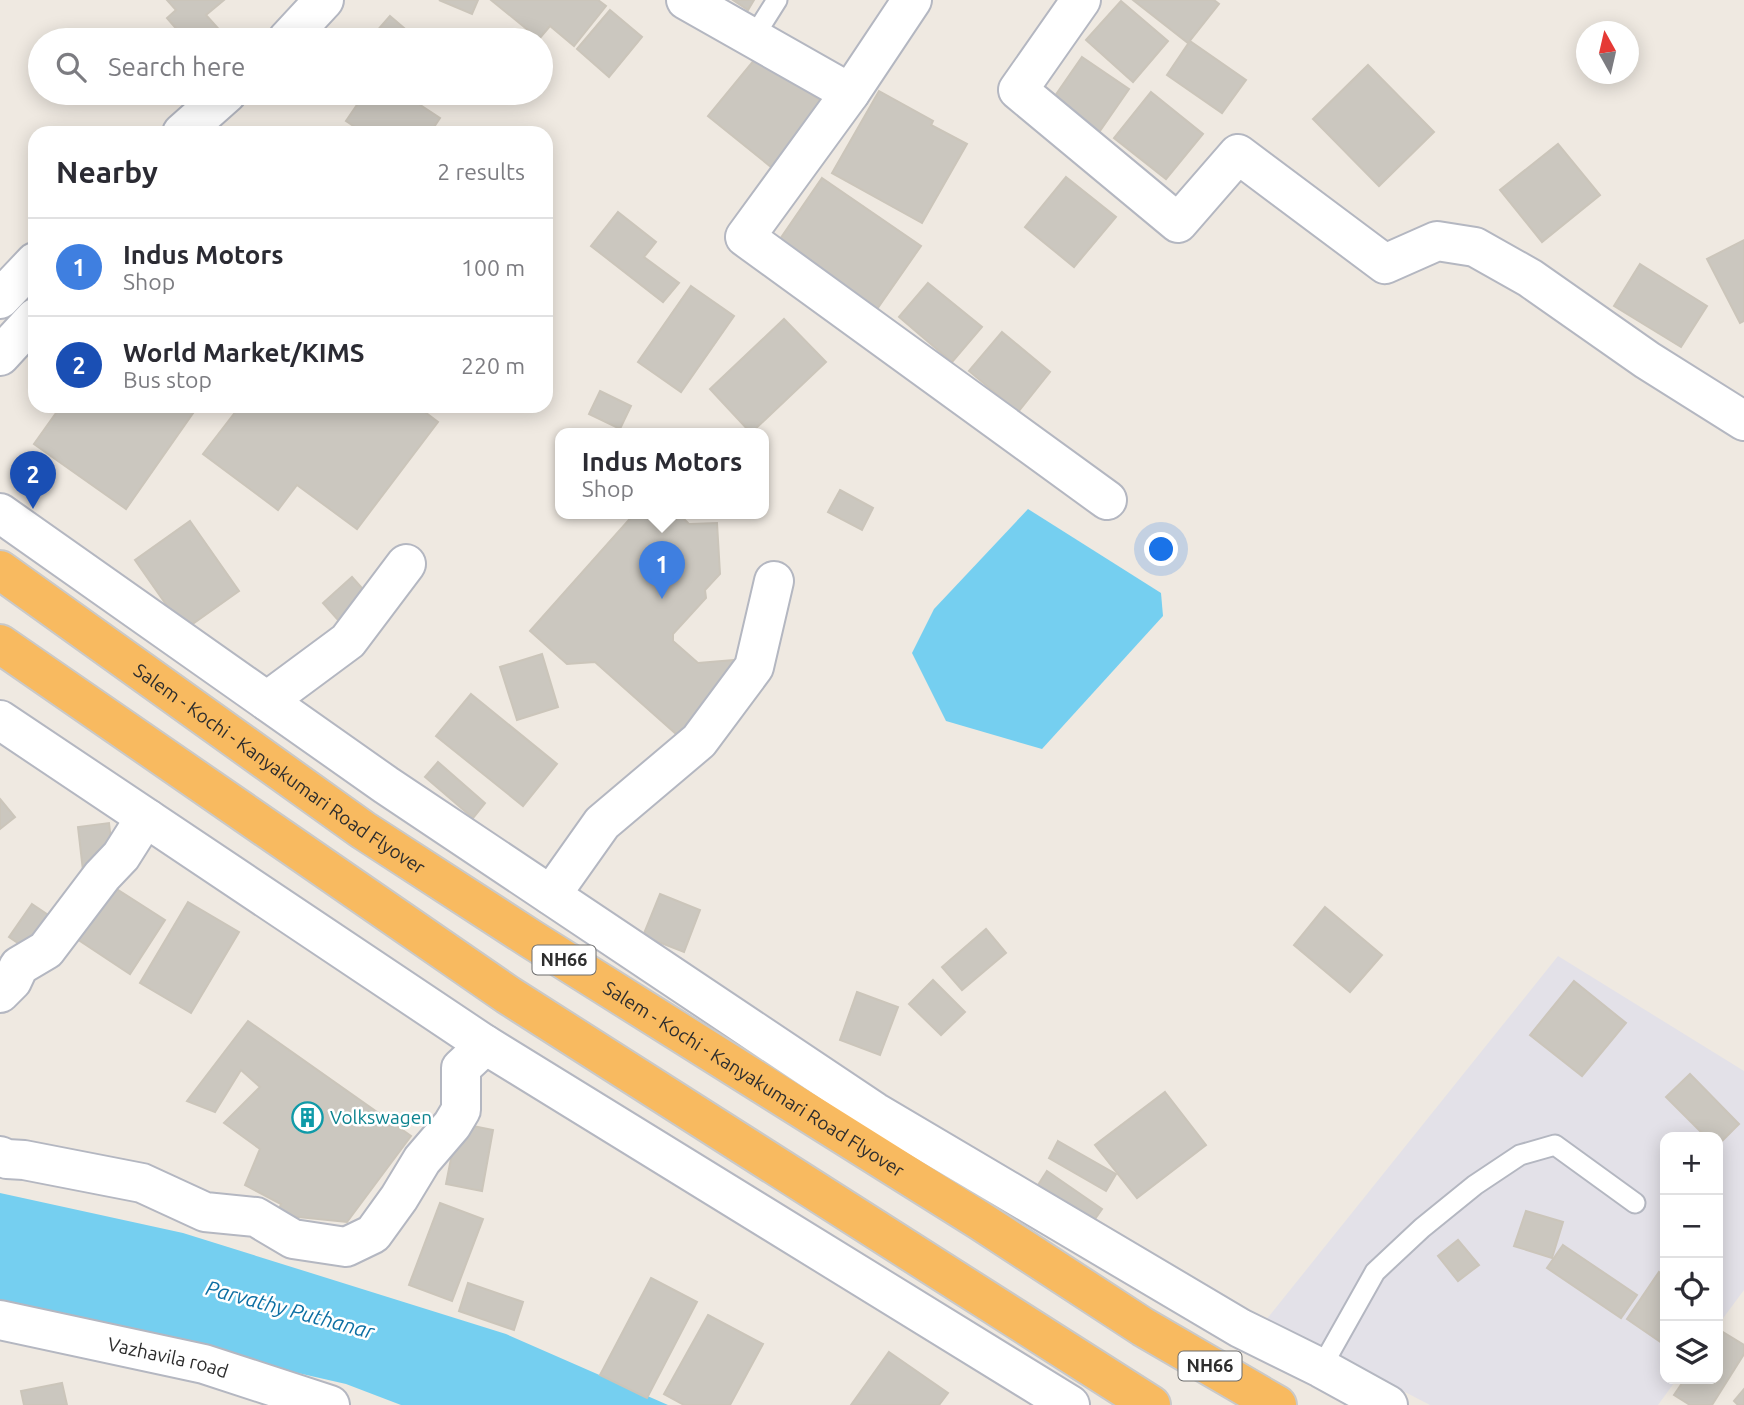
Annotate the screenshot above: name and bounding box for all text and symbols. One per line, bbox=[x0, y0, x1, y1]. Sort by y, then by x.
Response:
north arrow bbox=[1576, 21, 1639, 84]
search box bbox=[28, 28, 553, 105]
icon: search bbox=[52, 48, 90, 86]
text: Search here bbox=[108, 52, 245, 81]
text: Nearby bbox=[56, 155, 158, 189]
text: 2 results bbox=[437, 159, 525, 184]
text: Indus Motors bbox=[123, 240, 283, 269]
text: 1 bbox=[73, 255, 85, 280]
text: 100 m bbox=[461, 255, 525, 280]
text: Shop bbox=[123, 269, 175, 294]
text: World Market/KIMS bbox=[123, 338, 365, 367]
text: 2 bbox=[73, 353, 85, 378]
text: 220 m bbox=[461, 353, 525, 378]
text: Bus stop bbox=[123, 367, 212, 392]
popup bbox=[555, 428, 769, 519]
text: Indus Motors bbox=[582, 447, 742, 476]
pin: 2 bbox=[10, 451, 56, 509]
text: Shop bbox=[582, 476, 634, 501]
your location bbox=[1144, 532, 1178, 566]
pin: 1 bbox=[639, 541, 685, 599]
street label: Salem - Kochi - Kanyakumari Road Flyover bbox=[130, 659, 429, 878]
road number: NH66 bbox=[532, 945, 596, 974]
street label: Salem - Kochi - Kanyakumari Road Flyover bbox=[599, 976, 909, 1181]
building icon: Volkswagen bbox=[290, 1100, 324, 1134]
place label: Volkswagen bbox=[330, 1106, 432, 1128]
map controls bbox=[1660, 1132, 1723, 1384]
button: + bbox=[1660, 1132, 1723, 1195]
button: − bbox=[1660, 1195, 1723, 1258]
button: locate bbox=[1660, 1258, 1723, 1321]
water label: Parvathy Puthanar bbox=[203, 1275, 378, 1343]
button: layers bbox=[1660, 1321, 1723, 1384]
street label: Vazhavila road bbox=[106, 1333, 231, 1382]
road number: NH66 bbox=[1178, 1352, 1242, 1380]

